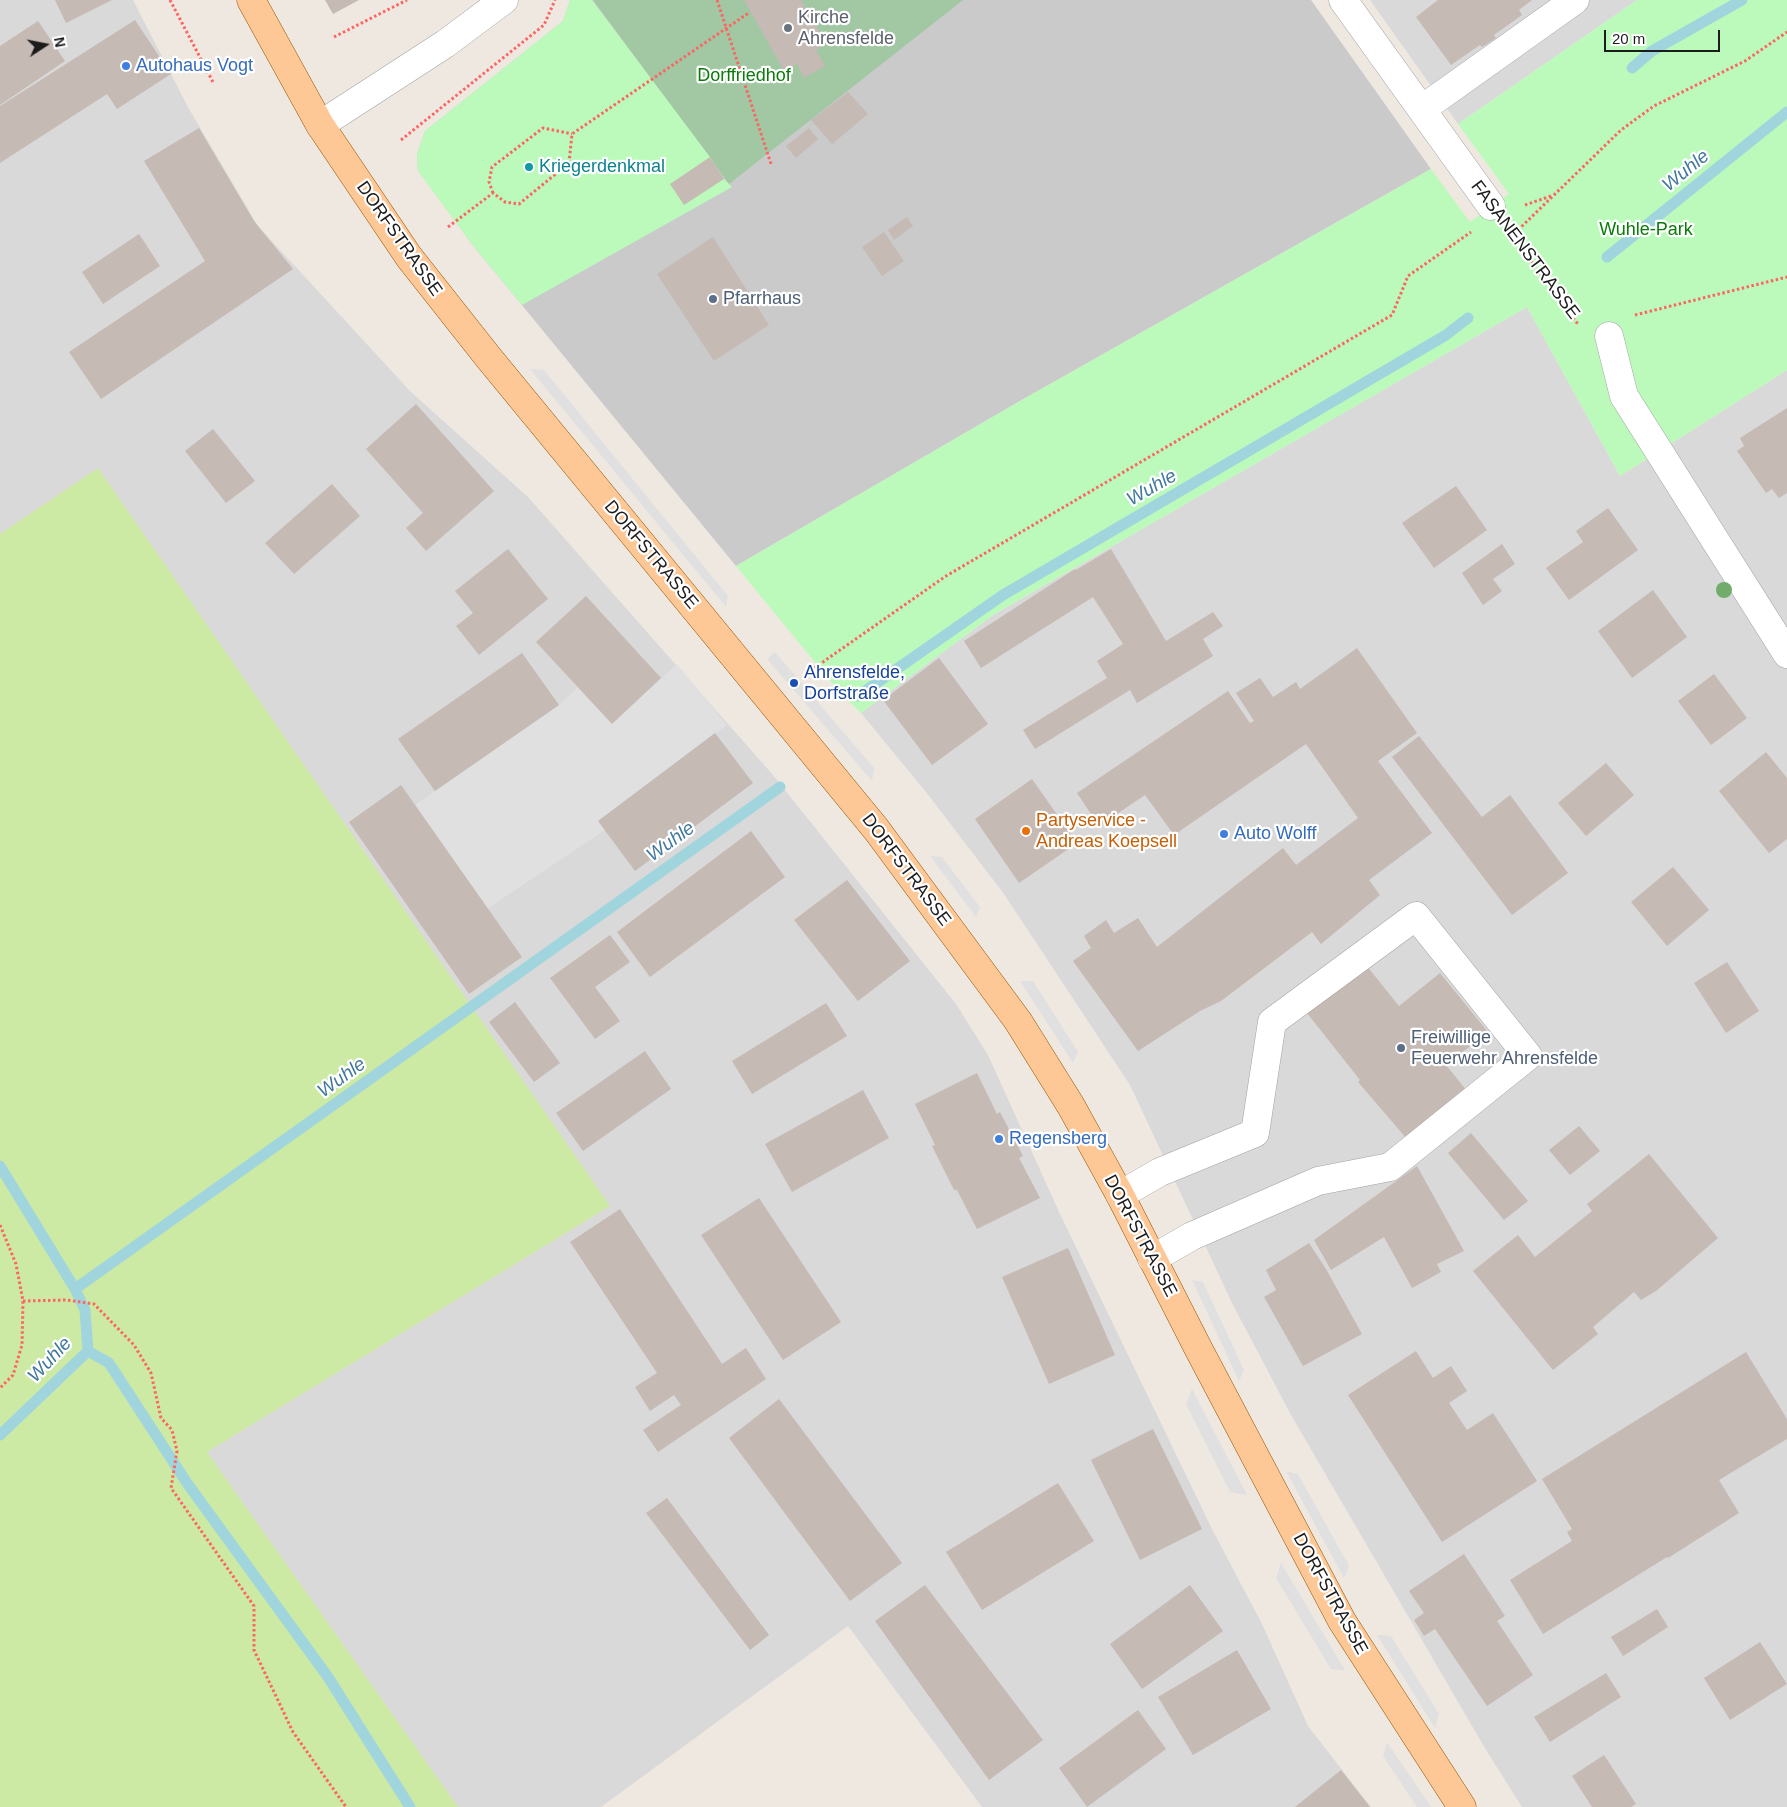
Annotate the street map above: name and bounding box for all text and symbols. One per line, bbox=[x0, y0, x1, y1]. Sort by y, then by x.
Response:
place label: Kirche Ahrensfelde bbox=[798, 7, 894, 50]
north arrow bbox=[20, 20, 70, 70]
scale bar bbox=[1607, 20, 1723, 52]
marker: Kirche Ahrensfelde bbox=[782, 22, 794, 34]
text: 20 m bbox=[1612, 30, 1645, 47]
text: N bbox=[51, 36, 69, 49]
place label: Autohaus Vogt bbox=[136, 55, 253, 77]
marker: Autohaus Vogt bbox=[120, 60, 132, 72]
park label: Dorffriedhof bbox=[697, 65, 791, 87]
water label: Wuhle bbox=[1658, 145, 1714, 197]
place label: Kriegerdenkmal bbox=[539, 156, 665, 178]
marker: Kriegerdenkmal bbox=[523, 161, 535, 173]
street label: FASANENSTRASSE bbox=[1466, 176, 1584, 324]
street label: DORFSTRASSE bbox=[351, 178, 447, 300]
park label: Wuhle-Park bbox=[1599, 219, 1693, 241]
place label: Pfarrhaus bbox=[723, 288, 801, 310]
marker: Pfarrhaus bbox=[707, 293, 719, 305]
water label: Wuhle bbox=[1123, 465, 1181, 511]
street label: DORFSTRASSE bbox=[599, 496, 703, 614]
place label: Ahrensfelde, Dorfstraße bbox=[804, 662, 905, 704]
marker: Ahrensfelde, Dorfstraße bbox=[788, 677, 800, 689]
street label: DORFSTRASSE bbox=[857, 810, 955, 930]
place label: Partyservice - Andreas Koepsell bbox=[1036, 810, 1177, 852]
water label: Wuhle bbox=[643, 817, 699, 867]
place label: Auto Wolff bbox=[1234, 823, 1316, 845]
marker: Partyservice - Andreas Koepsell bbox=[1020, 825, 1032, 837]
marker: Auto Wolff bbox=[1218, 828, 1230, 840]
place label: Freiwillige Feuerwehr Ahrensfelde bbox=[1411, 1027, 1598, 1070]
marker: Freiwillige Feuerwehr Ahrensfelde bbox=[1395, 1042, 1407, 1054]
water label: Wuhle bbox=[314, 1053, 370, 1103]
place label: Regensberg bbox=[1009, 1128, 1107, 1150]
marker: Regensberg bbox=[993, 1133, 1005, 1145]
street label: DORFSTRASSE bbox=[1099, 1171, 1181, 1301]
water label: Wuhle bbox=[23, 1333, 77, 1387]
street label: DORFSTRASSE bbox=[1288, 1530, 1372, 1658]

